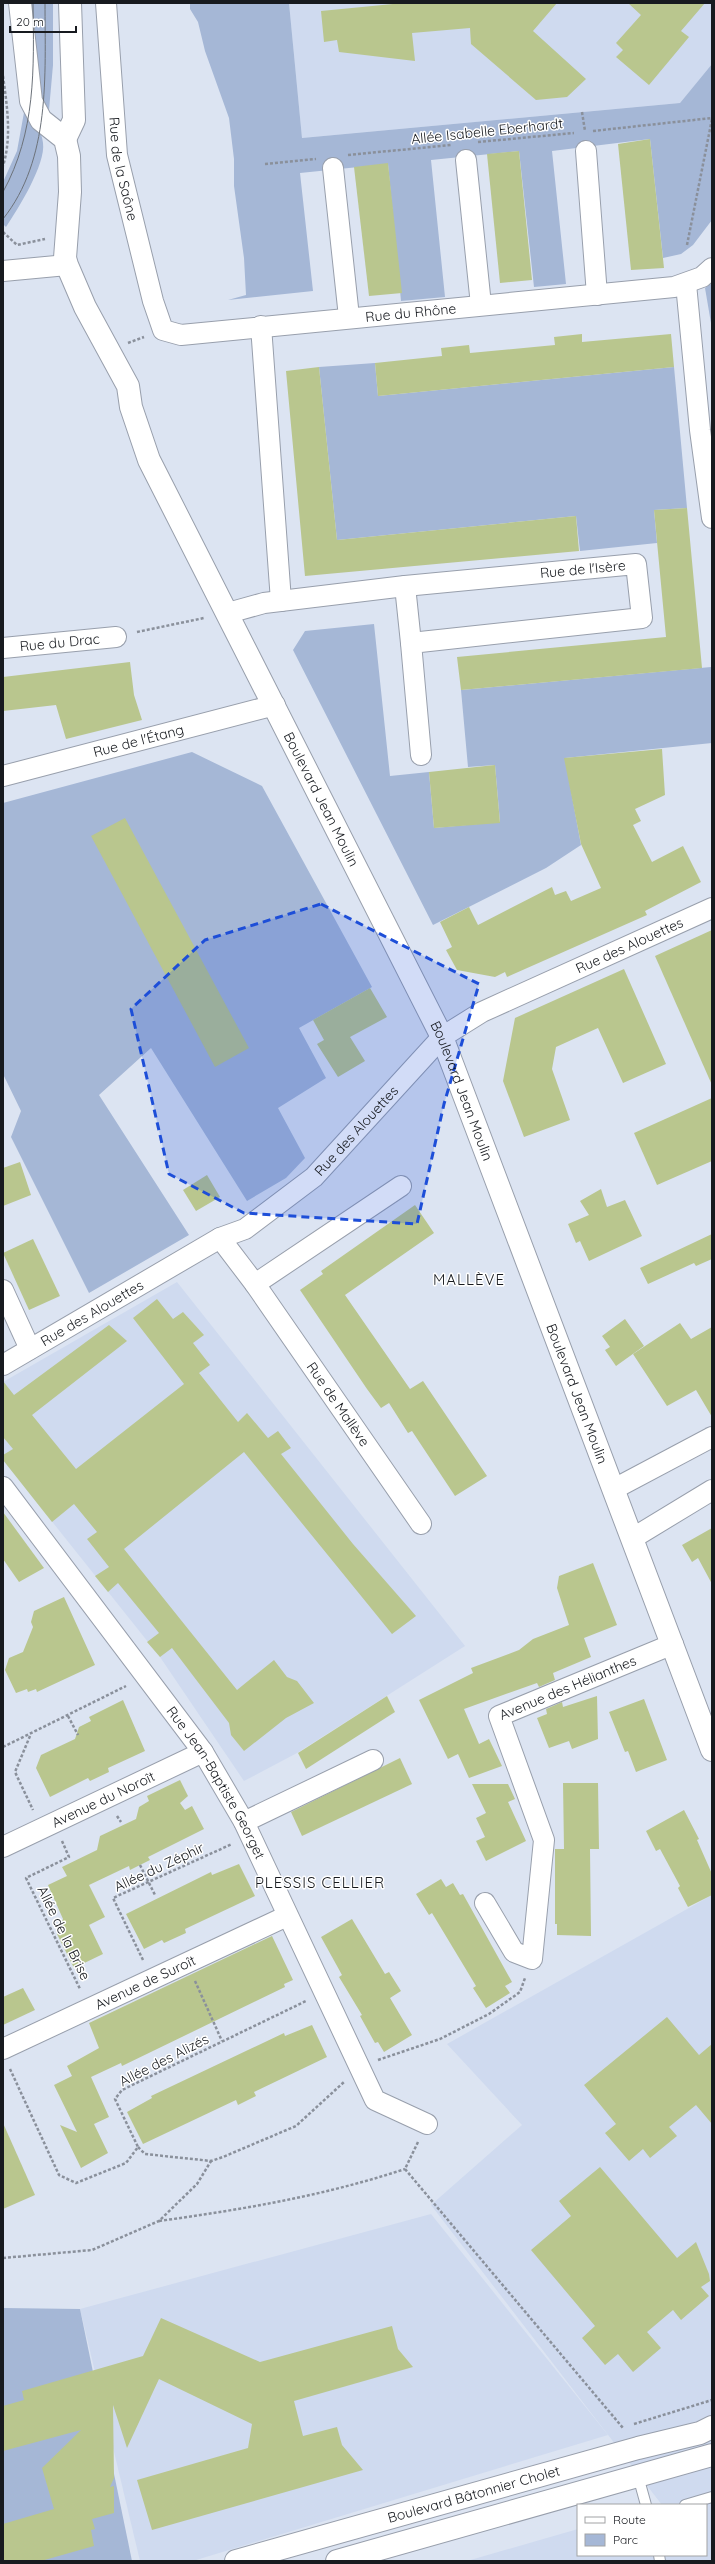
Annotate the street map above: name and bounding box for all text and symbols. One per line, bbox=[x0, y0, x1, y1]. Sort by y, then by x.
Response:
scale bar bbox=[10, 8, 76, 34]
text: 20 m bbox=[16, 14, 44, 29]
street label: Allée Isabelle Eberhardt bbox=[410, 114, 564, 148]
street label: Rue de la Saône bbox=[105, 116, 142, 223]
street label: Rue du Rhône bbox=[364, 299, 457, 326]
street label: Rue de l'Isère bbox=[539, 556, 627, 582]
street label: Rue du Drac bbox=[19, 630, 101, 655]
street label: Rue de l'Étang bbox=[91, 720, 186, 761]
street label: Boulevard Jean Moulin bbox=[280, 729, 363, 870]
street label: Rue des Alouettes bbox=[573, 913, 686, 978]
street label: Boulevard Jean Moulin bbox=[426, 1018, 497, 1163]
street label: Rue des Alouettes bbox=[310, 1082, 402, 1180]
district label: MALLÈVE bbox=[433, 1270, 505, 1289]
street label: Rue des Alouettes bbox=[37, 1276, 147, 1350]
street label: Boulevard Jean Moulin bbox=[542, 1321, 612, 1466]
street label: Rue de Mallève bbox=[303, 1359, 374, 1450]
street label: Avenue des Hélianthes bbox=[496, 1651, 639, 1724]
street label: Rue Jean-Baptiste Georget bbox=[163, 1703, 269, 1862]
street label: Avenue du Noroît bbox=[49, 1767, 158, 1832]
street label: Allée du Zéphir bbox=[111, 1838, 207, 1896]
district label: PLESSIS CELLIER bbox=[255, 1873, 385, 1892]
street label: Allée de la Brise bbox=[33, 1883, 95, 1983]
street label: Avenue de Suroît bbox=[92, 1951, 199, 2014]
street label: Allée des Alizés bbox=[116, 2030, 212, 2090]
street label: Boulevard Bâtonnier Cholet bbox=[386, 2461, 562, 2527]
legend bbox=[577, 2504, 707, 2556]
text: Route bbox=[613, 2512, 646, 2527]
text: Parc bbox=[613, 2532, 638, 2547]

